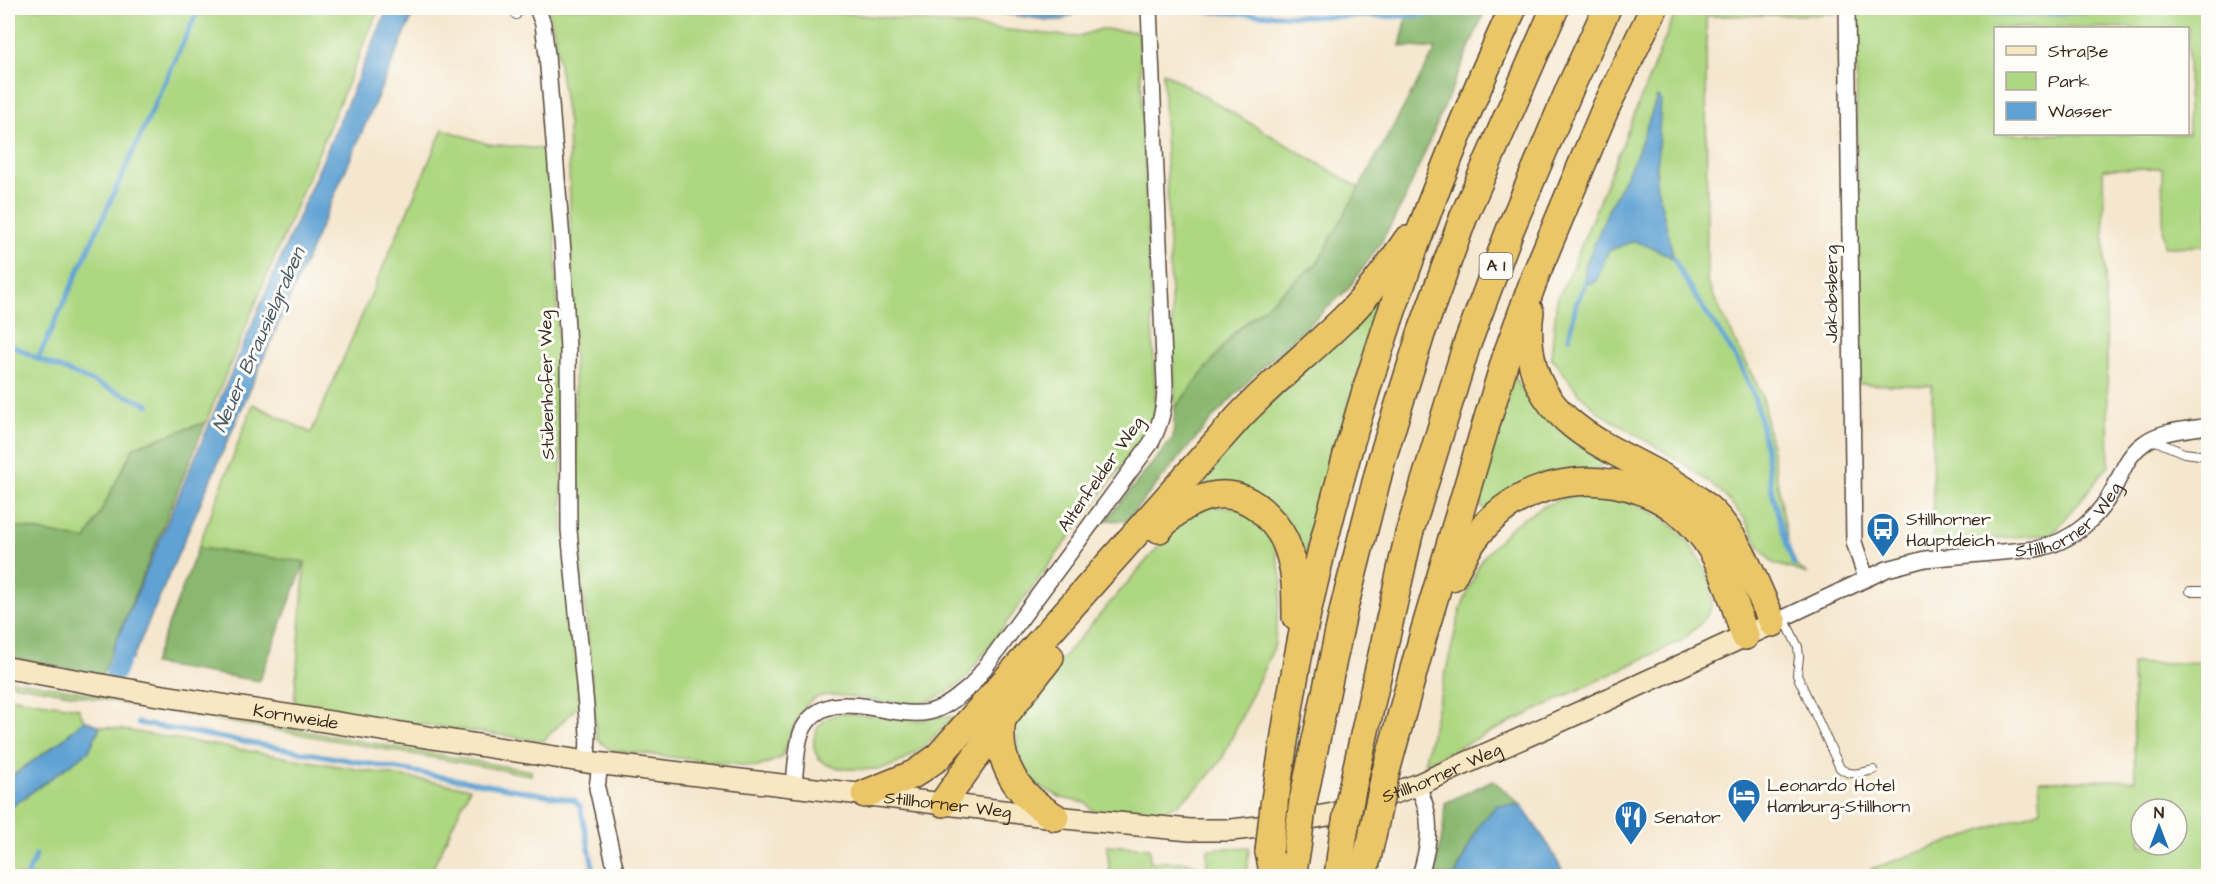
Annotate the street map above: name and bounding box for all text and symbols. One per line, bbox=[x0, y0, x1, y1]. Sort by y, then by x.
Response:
legend bbox=[1994, 27, 2189, 135]
text: Straße bbox=[2048, 39, 2109, 64]
text: Park bbox=[2048, 69, 2090, 94]
text: Wasser bbox=[2048, 99, 2112, 124]
water label: Neuer Brausielgraben bbox=[206, 241, 314, 437]
street label: Jakobsberg bbox=[1819, 245, 1845, 343]
road number: A 1 bbox=[1480, 253, 1512, 279]
street label: Stübenhofer Weg bbox=[533, 310, 562, 460]
street label: Altenfelder Weg bbox=[1052, 411, 1151, 537]
street label: Stillhorner Weg bbox=[2014, 478, 2128, 563]
place label: Stillhorner Hauptdeich bbox=[1906, 507, 1995, 553]
bus stop icon: Stillhorner Hauptdeich bbox=[1865, 511, 1901, 558]
street label: Kornweide bbox=[252, 698, 341, 736]
street label: Stillhorner Weg bbox=[1378, 736, 1506, 809]
place label: Leonardo Hotel Hamburg-Stillhorn bbox=[1767, 773, 1910, 820]
hotel icon: Leonardo Hotel Hamburg-Stillhorn bbox=[1726, 777, 1762, 824]
street label: Stillhorner Weg bbox=[883, 785, 1013, 825]
north arrow bbox=[2129, 797, 2189, 857]
restaurant icon: Senator bbox=[1613, 799, 1649, 846]
text: N bbox=[2154, 802, 2164, 824]
place label: Senator bbox=[1654, 805, 1721, 830]

